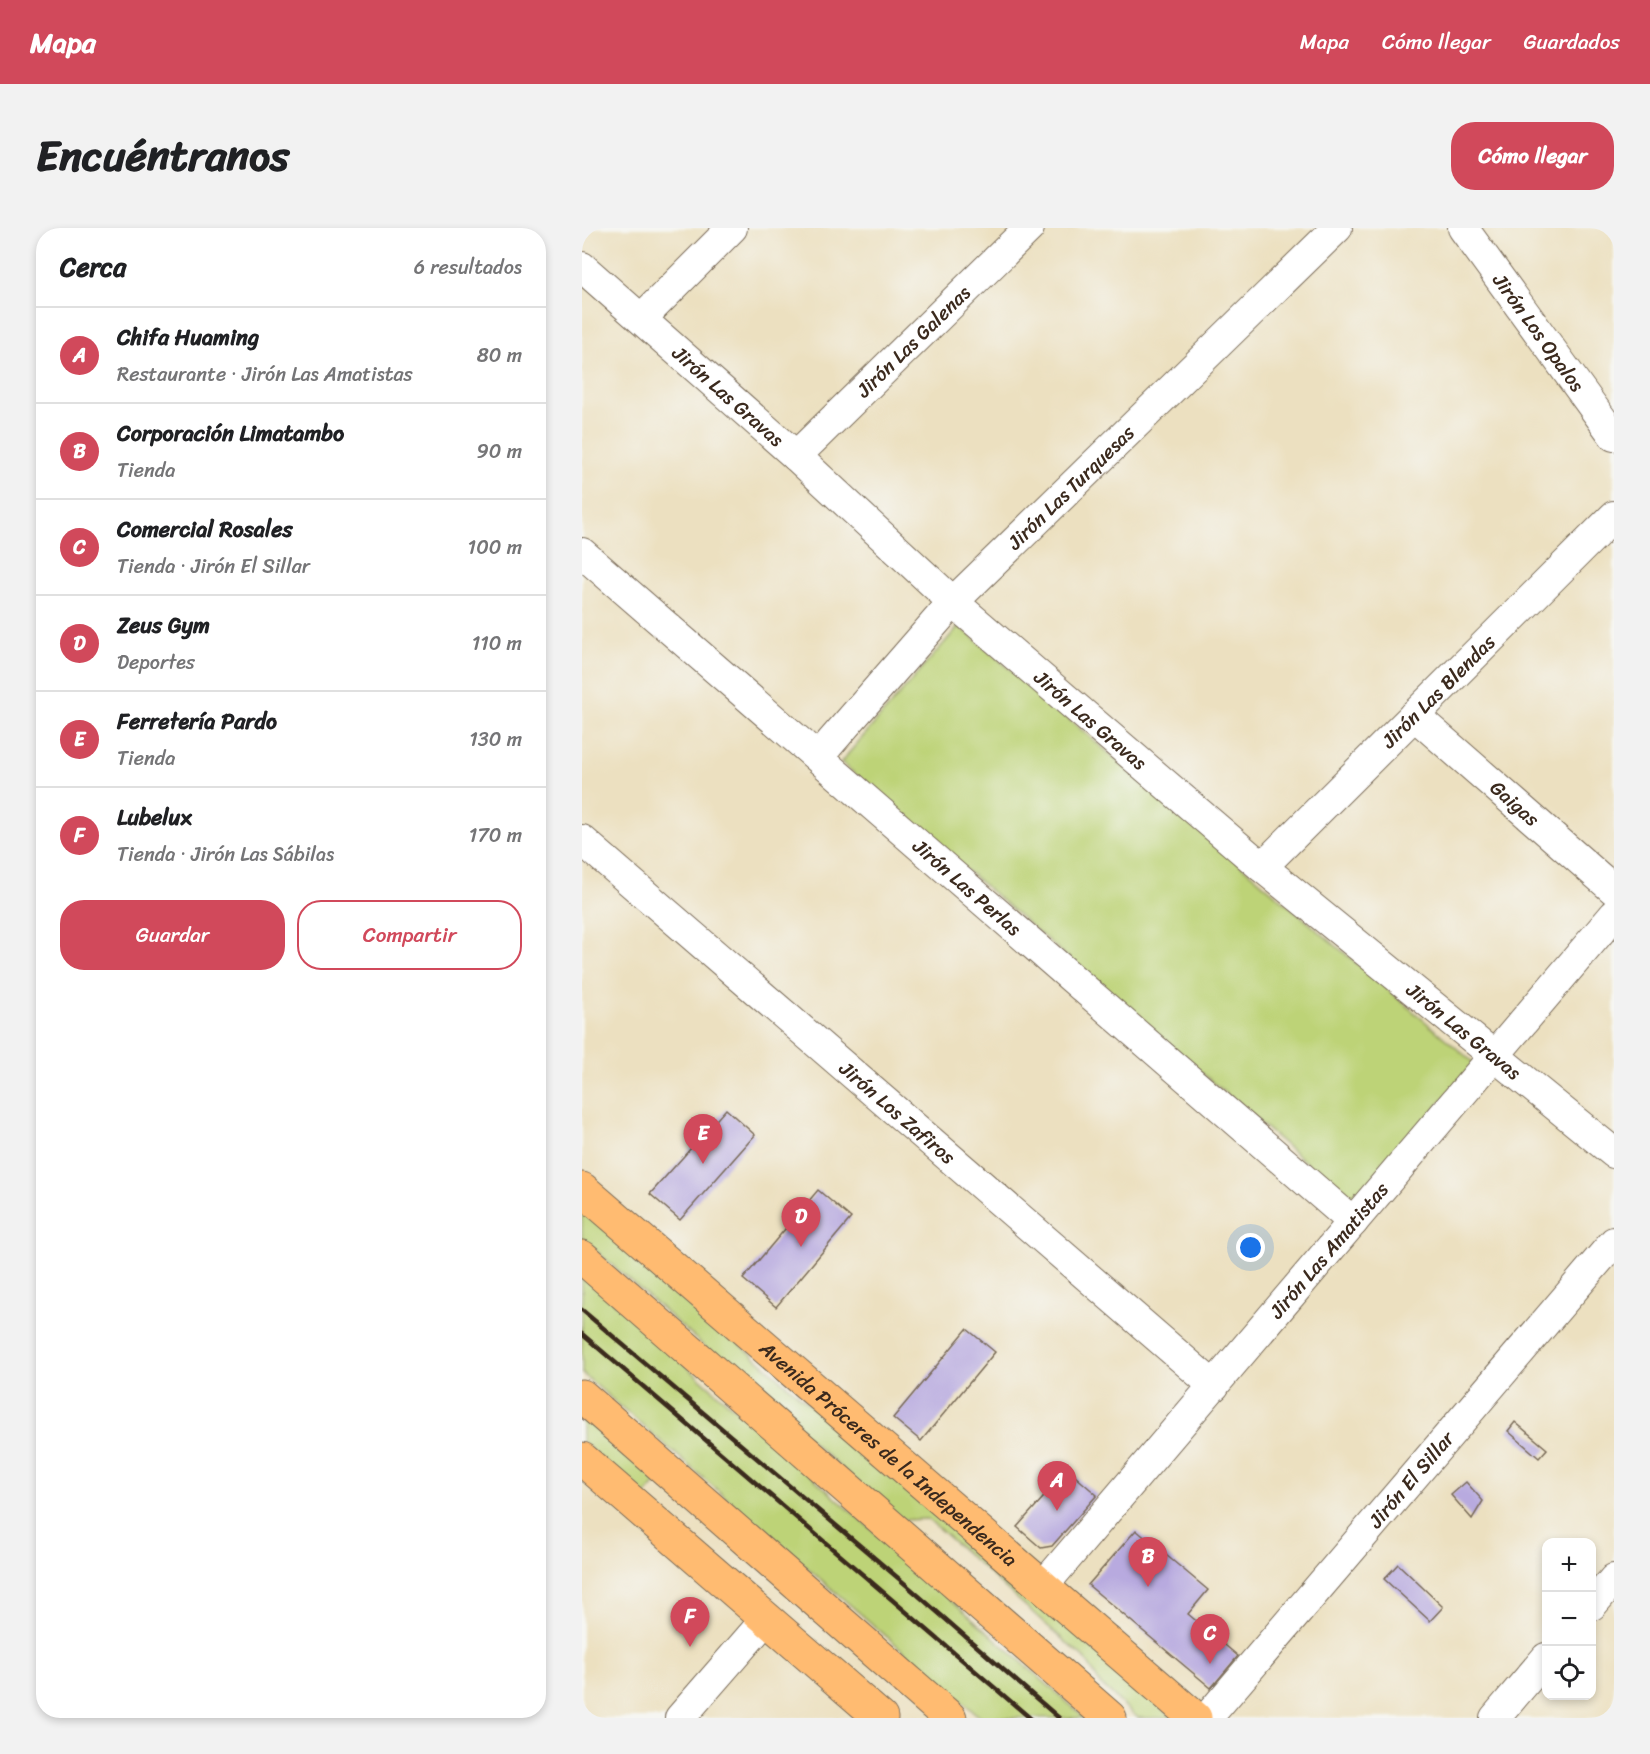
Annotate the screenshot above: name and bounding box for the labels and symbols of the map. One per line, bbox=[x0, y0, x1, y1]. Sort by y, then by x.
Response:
street label: Jirón Los Opalos bbox=[1483, 265, 1594, 400]
street label: Jirón Las Galenas bbox=[847, 276, 979, 407]
street label: Jirón Las Gravas bbox=[663, 336, 793, 456]
street label: Jirón Las Turquesas bbox=[998, 416, 1144, 559]
street label: Jirón Las Blendas bbox=[1372, 625, 1505, 757]
street label: Jirón Las Gravas bbox=[1025, 660, 1156, 779]
street label: Gaigas bbox=[1482, 771, 1549, 836]
street label: Jirón Las Perlas bbox=[904, 829, 1030, 945]
street label: Jirón Las Gravas bbox=[1398, 973, 1530, 1089]
street label: Jirón Los Zafiros bbox=[830, 1051, 964, 1174]
pin: E bbox=[684, 1114, 722, 1164]
street label: Jirón Las Amatistas bbox=[1259, 1173, 1398, 1327]
pin: D bbox=[782, 1198, 820, 1247]
your location bbox=[1236, 1233, 1265, 1262]
street label: Avenida Próceres de la Independencia bbox=[751, 1331, 1026, 1576]
street label: Jirón El Sillar bbox=[1358, 1422, 1464, 1537]
pin: A bbox=[1038, 1462, 1076, 1511]
pin: B bbox=[1128, 1538, 1168, 1587]
pin: F bbox=[670, 1598, 710, 1647]
pin: C bbox=[1190, 1614, 1230, 1664]

